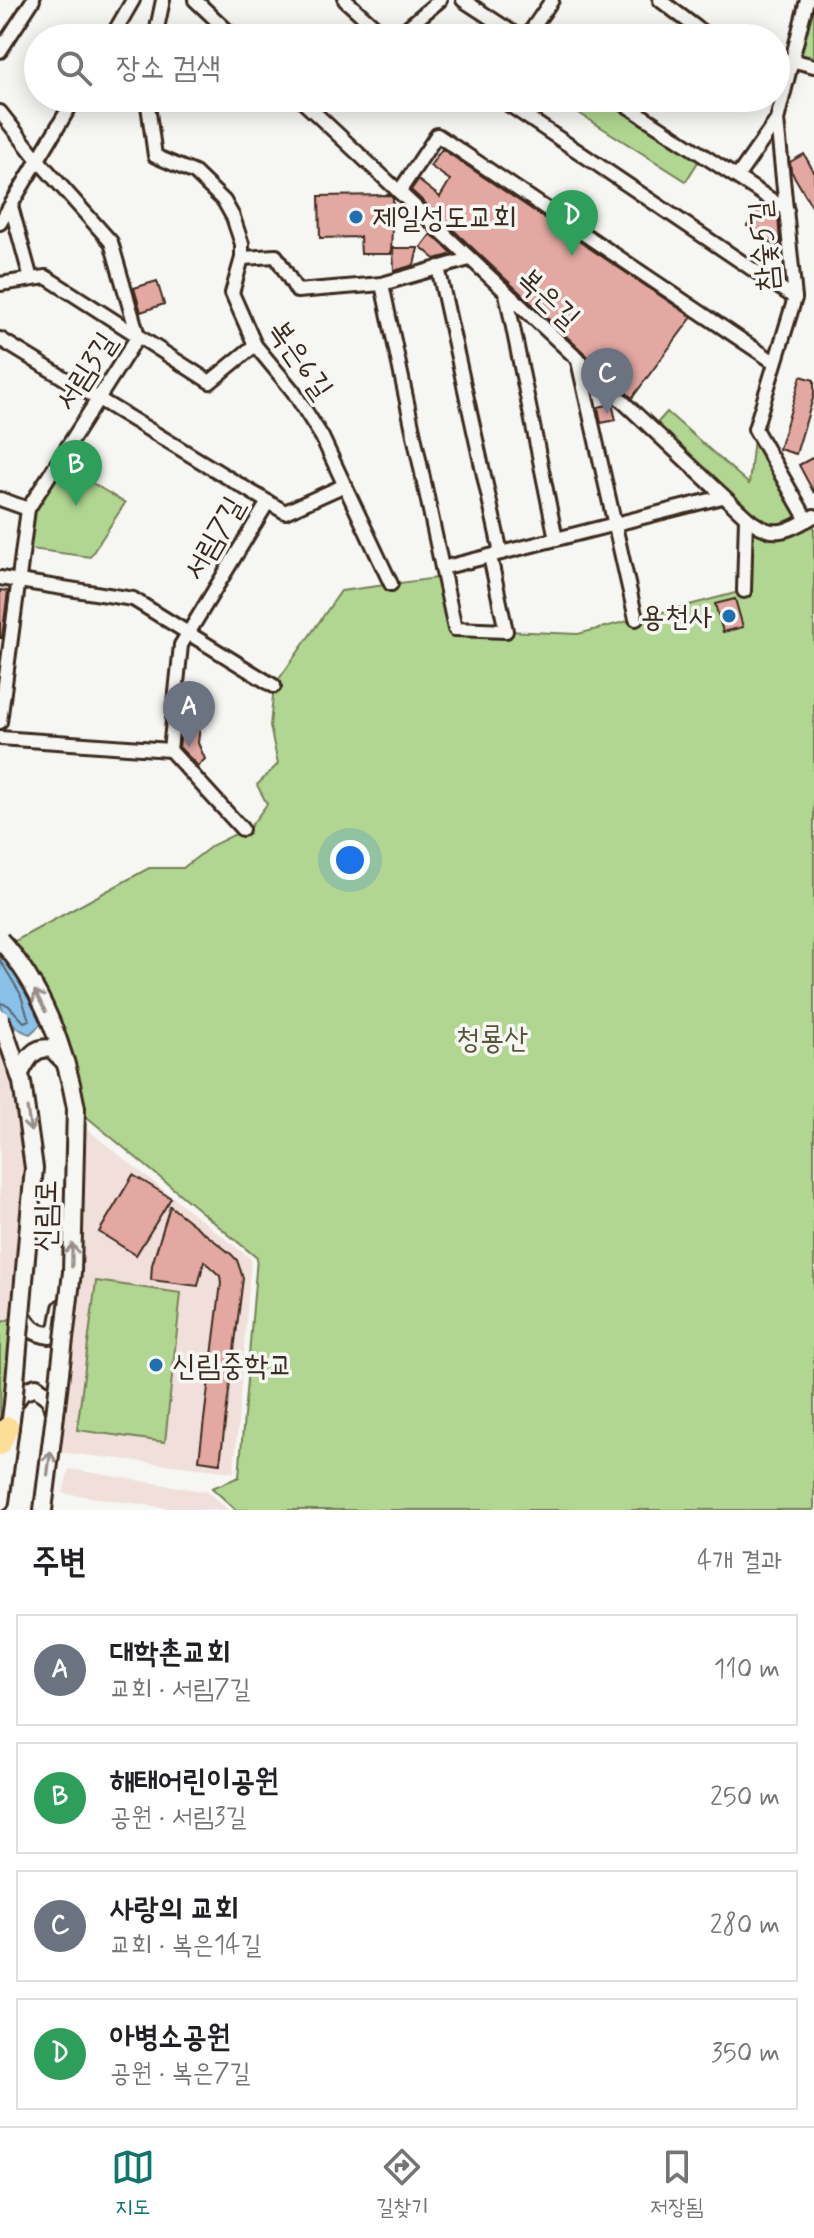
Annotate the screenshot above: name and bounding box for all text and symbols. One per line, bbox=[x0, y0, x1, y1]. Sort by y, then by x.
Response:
search box bbox=[24, 24, 790, 112]
icon: search bbox=[52, 46, 96, 90]
text: 장소 검색 bbox=[116, 49, 221, 88]
pin: D bbox=[546, 190, 598, 256]
place label: 제일성도교회 bbox=[372, 199, 517, 238]
street label: 참숯5길 bbox=[741, 199, 788, 293]
marker: 제일성도교회 bbox=[347, 208, 365, 226]
street label: 복은길 bbox=[508, 260, 588, 338]
street label: 복은6길 bbox=[259, 313, 341, 407]
street label: 서림3길 bbox=[46, 325, 126, 418]
pin: C bbox=[581, 348, 633, 414]
pin: B bbox=[50, 440, 102, 506]
street label: 서림7길 bbox=[175, 490, 254, 588]
place label: 용천사 bbox=[641, 598, 713, 637]
marker: 용천사 bbox=[720, 607, 738, 625]
pin: A bbox=[163, 681, 215, 747]
your location bbox=[330, 840, 370, 880]
one-way arrow bbox=[31, 990, 47, 1014]
park label: 청룡산 bbox=[456, 1020, 528, 1059]
one-way arrow bbox=[22, 1107, 37, 1132]
street label: 신림로 bbox=[26, 1179, 67, 1253]
one-way arrow bbox=[65, 1242, 80, 1269]
place label: 신림중학교 bbox=[172, 1347, 293, 1386]
marker: 신림중학교 bbox=[147, 1356, 165, 1374]
one-way arrow bbox=[42, 1451, 57, 1476]
text: 주변 bbox=[32, 1540, 87, 1585]
text: 4개 결과 bbox=[697, 1545, 782, 1579]
text: 대학촌교회 bbox=[110, 1634, 231, 1673]
text: A bbox=[51, 1653, 69, 1687]
text: 110 m bbox=[714, 1653, 780, 1687]
text: 교회 · 서림7길 bbox=[110, 1673, 250, 1707]
text: 해태어린이공원 bbox=[110, 1762, 279, 1801]
text: B bbox=[52, 1781, 68, 1815]
text: 250 m bbox=[710, 1781, 780, 1815]
text: 공원 · 서림3길 bbox=[110, 1801, 246, 1835]
text: 사랑의 교회 bbox=[110, 1890, 239, 1929]
text: C bbox=[51, 1909, 69, 1943]
text: 280 m bbox=[710, 1909, 780, 1943]
text: 교회 · 복은14길 bbox=[110, 1929, 261, 1963]
text: 아병소공원 bbox=[110, 2018, 231, 2057]
text: D bbox=[51, 2037, 69, 2071]
text: 350 m bbox=[711, 2037, 780, 2071]
text: 공원 · 복은7길 bbox=[110, 2057, 250, 2091]
tab: 지도 bbox=[111, 2145, 155, 2222]
tab: 길찾기 bbox=[376, 2145, 429, 2222]
tab: 저장됨 bbox=[650, 2145, 703, 2222]

